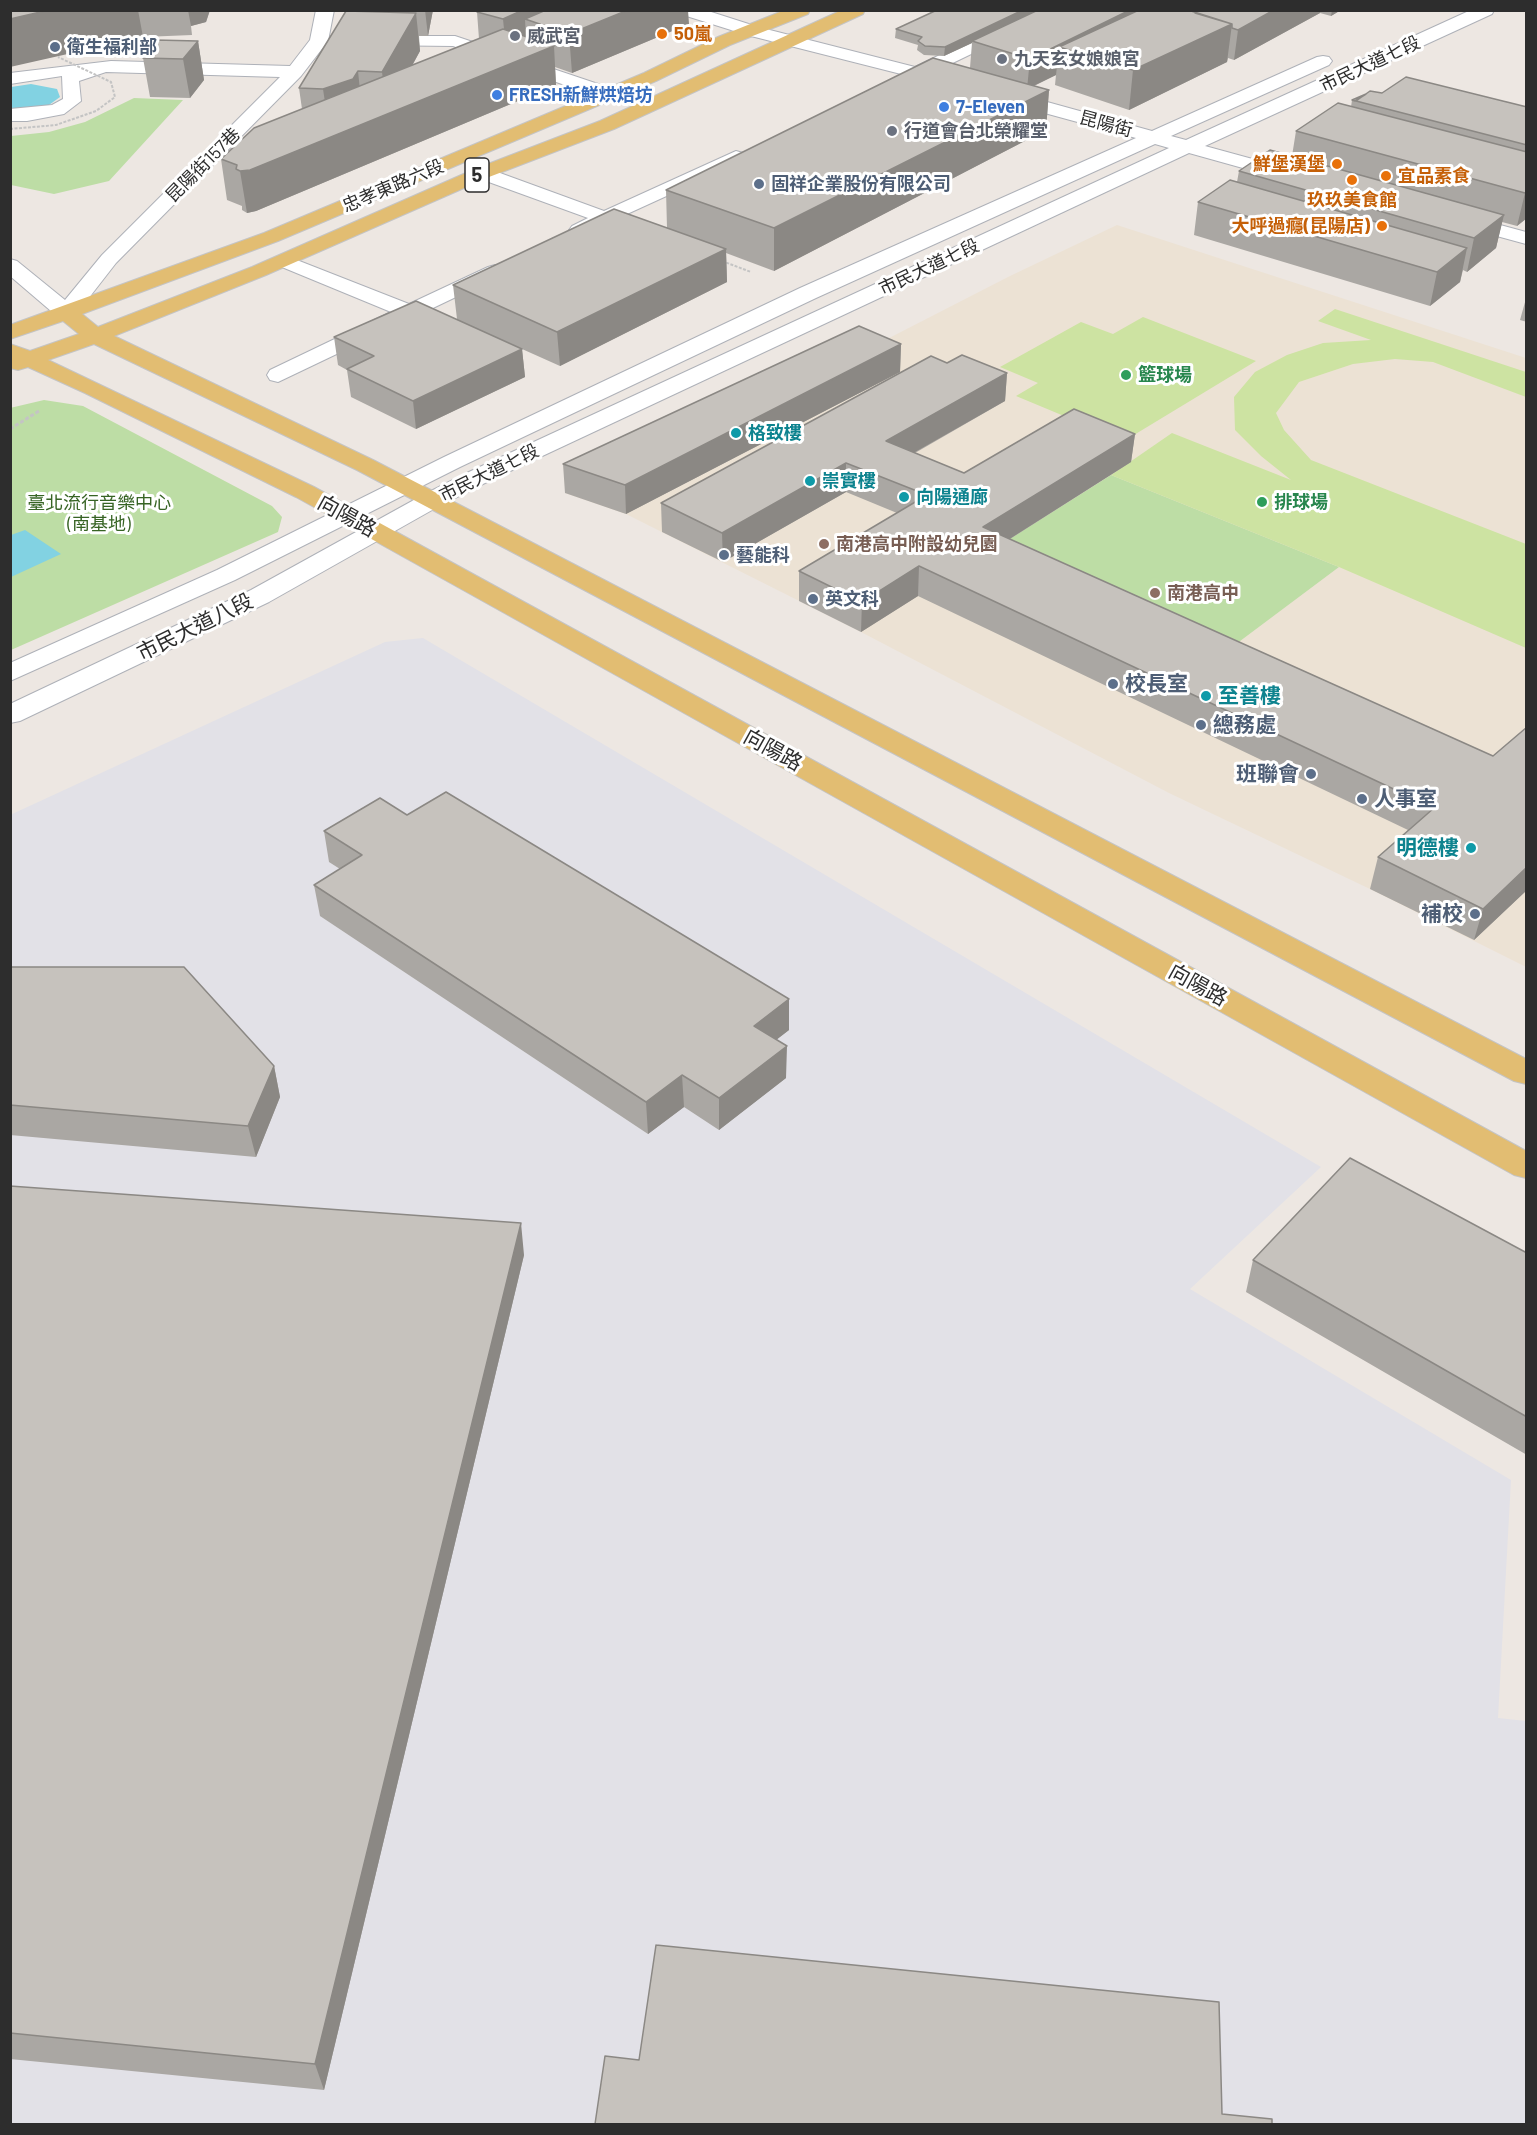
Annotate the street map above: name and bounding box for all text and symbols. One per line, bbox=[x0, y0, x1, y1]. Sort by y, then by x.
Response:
place label: 50嵐 bbox=[674, 23, 712, 45]
place label: 威武宮 bbox=[527, 25, 581, 47]
marker: 50嵐 bbox=[655, 27, 669, 41]
marker: 威武宮 bbox=[508, 29, 522, 43]
street label: 市民大道七段 bbox=[1316, 31, 1424, 97]
place label: 衛生福利部 bbox=[67, 36, 157, 58]
marker: 衛生福利部 bbox=[48, 40, 62, 54]
place label: 九天玄女娘娘宮 bbox=[1014, 48, 1140, 70]
marker: 九天玄女娘娘宮 bbox=[995, 52, 1009, 66]
place label: FRESH新鮮烘焙坊 bbox=[509, 84, 653, 106]
marker: FRESH新鮮烘焙坊 bbox=[490, 88, 504, 102]
place label: 7-Eleven bbox=[956, 96, 1025, 118]
marker: 7-Eleven bbox=[937, 100, 951, 114]
street label: 昆陽街 bbox=[1077, 107, 1135, 141]
place label: 行道會台北榮耀堂 bbox=[904, 120, 1048, 142]
street label: 昆陽街157巷 bbox=[161, 123, 245, 207]
marker: 行道會台北榮耀堂 bbox=[885, 124, 899, 138]
place label: 鮮堡漢堡 bbox=[1253, 153, 1325, 175]
street label: 忠孝東路六段 bbox=[339, 155, 447, 217]
marker: 鮮堡漢堡 bbox=[1330, 157, 1344, 171]
road number: 5 bbox=[465, 158, 489, 192]
place label: 宜品素食 bbox=[1398, 165, 1470, 187]
marker: 宜品素食 bbox=[1379, 169, 1393, 183]
place label: 固祥企業股份有限公司 bbox=[771, 173, 951, 195]
marker: 玖玖美食館 bbox=[1345, 173, 1359, 187]
marker: 固祥企業股份有限公司 bbox=[752, 177, 766, 191]
place label: 玖玖美食館 bbox=[1307, 189, 1397, 211]
place label: 大呼過癮(昆陽店) bbox=[1232, 215, 1370, 237]
marker: 大呼過癮(昆陽店) bbox=[1375, 219, 1389, 233]
street label: 市民大道七段 bbox=[875, 234, 983, 300]
place label: 籃球場 bbox=[1138, 364, 1192, 386]
marker: 籃球場 bbox=[1119, 368, 1133, 382]
place label: 格致樓 bbox=[748, 422, 802, 444]
marker: 格致樓 bbox=[729, 426, 743, 440]
street label: 市民大道七段 bbox=[436, 440, 542, 506]
place label: 崇實樓 bbox=[822, 470, 876, 492]
marker: 崇實樓 bbox=[803, 474, 817, 488]
place label: 向陽通廊 bbox=[916, 486, 988, 508]
street label: 向陽路 bbox=[313, 490, 381, 542]
marker: 向陽通廊 bbox=[897, 490, 911, 504]
place label: 排球場 bbox=[1274, 491, 1328, 513]
park label: 臺北流行音樂中心 (南基地) bbox=[27, 492, 171, 534]
marker: 排球場 bbox=[1255, 495, 1269, 509]
place label: 南港高中附設幼兒園 bbox=[836, 533, 998, 555]
marker: 南港高中附設幼兒園 bbox=[817, 537, 831, 551]
place label: 藝能科 bbox=[736, 544, 790, 566]
marker: 藝能科 bbox=[717, 548, 731, 562]
place label: 南港高中 bbox=[1167, 582, 1239, 604]
marker: 南港高中 bbox=[1148, 586, 1162, 600]
street label: 市民大道八段 bbox=[133, 588, 257, 666]
place label: 英文科 bbox=[825, 588, 879, 610]
marker: 英文科 bbox=[806, 592, 820, 606]
place label: 校長室 bbox=[1125, 671, 1188, 697]
marker: 校長室 bbox=[1106, 677, 1120, 691]
place label: 至善樓 bbox=[1218, 683, 1281, 709]
marker: 至善樓 bbox=[1199, 689, 1213, 703]
place label: 總務處 bbox=[1213, 712, 1276, 738]
marker: 總務處 bbox=[1194, 718, 1208, 732]
street label: 向陽路 bbox=[739, 724, 807, 776]
place label: 班聯會 bbox=[1236, 761, 1299, 787]
marker: 班聯會 bbox=[1304, 767, 1318, 781]
place label: 人事室 bbox=[1374, 786, 1437, 812]
marker: 人事室 bbox=[1355, 792, 1369, 806]
place label: 明德樓 bbox=[1396, 835, 1459, 861]
marker: 明德樓 bbox=[1464, 841, 1478, 855]
place label: 補校 bbox=[1421, 901, 1463, 927]
marker: 補校 bbox=[1468, 907, 1482, 921]
street label: 向陽路 bbox=[1164, 959, 1232, 1011]

